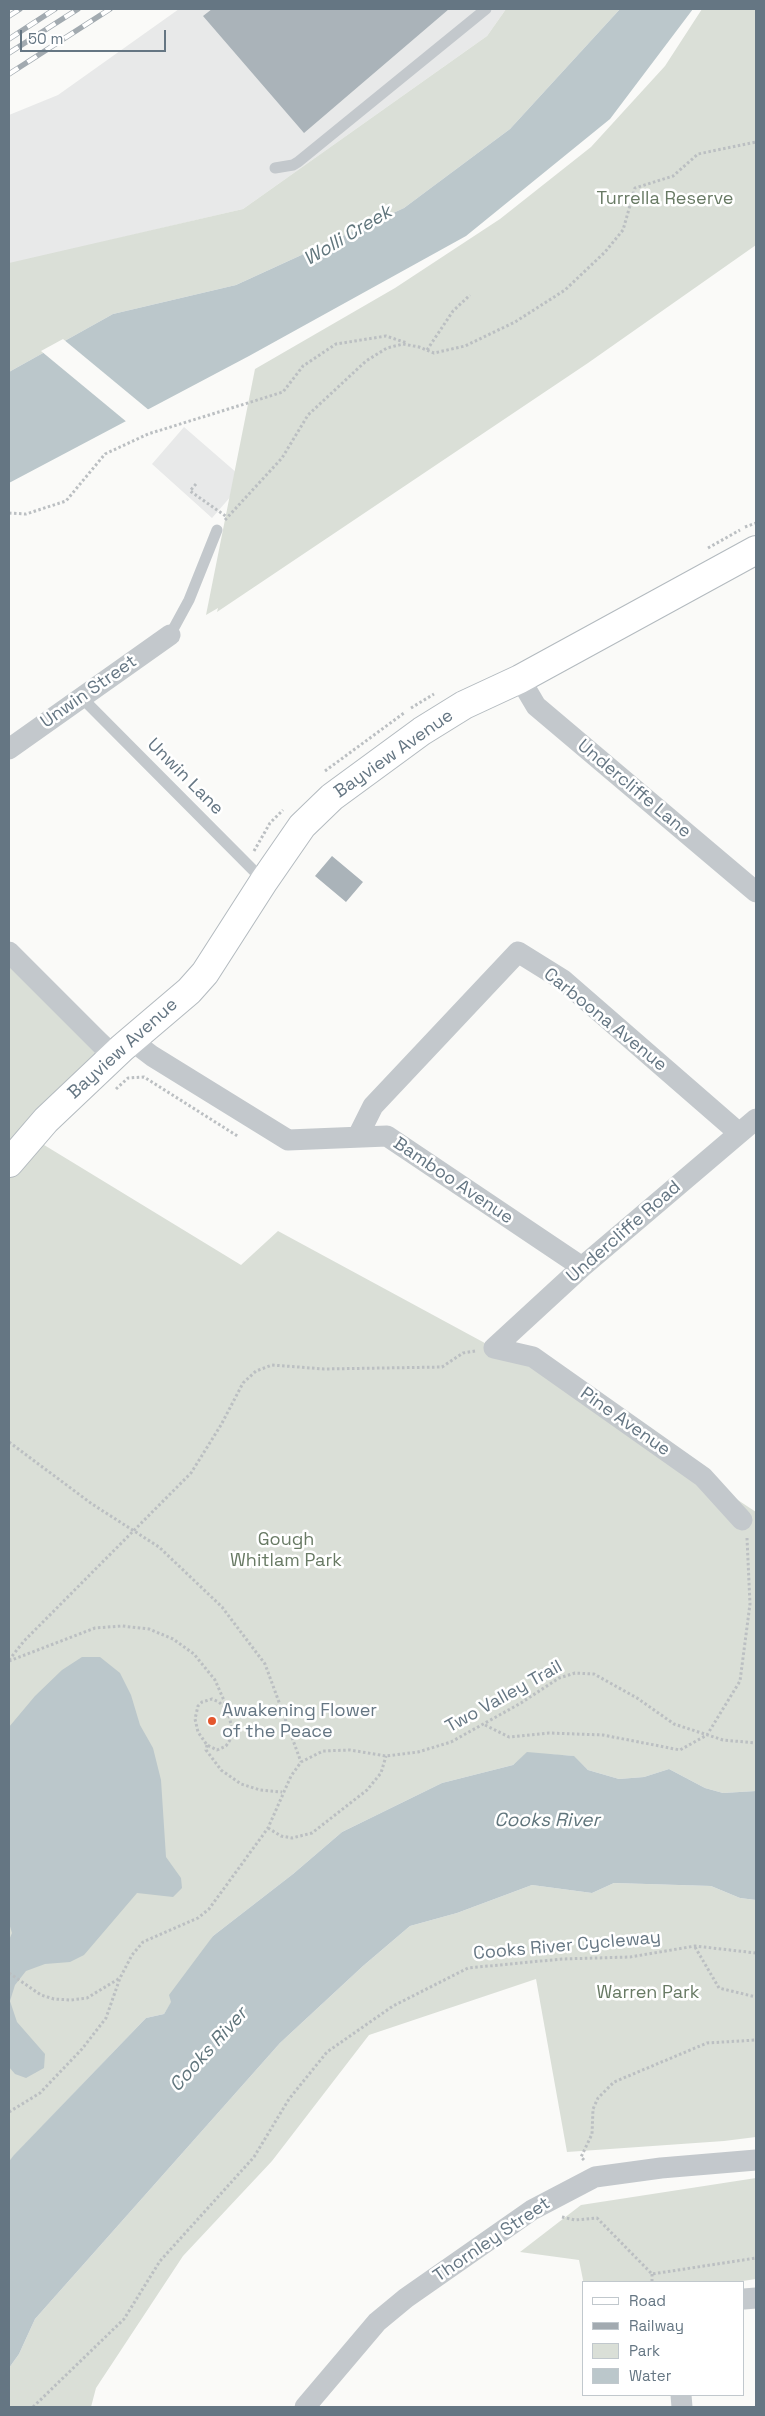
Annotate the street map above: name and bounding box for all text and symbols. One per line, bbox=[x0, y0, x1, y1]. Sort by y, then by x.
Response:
scale bar bbox=[22, 20, 169, 52]
text: 50 m bbox=[28, 29, 63, 48]
park label: Turrella Reserve bbox=[597, 188, 733, 210]
water label: Wolli Creek bbox=[300, 201, 396, 271]
street label: Unwin Street bbox=[37, 651, 141, 733]
street label: Bayview Avenue bbox=[330, 705, 458, 803]
street label: Unwin Lane bbox=[142, 734, 228, 820]
street label: Undercliffe Lane bbox=[573, 735, 695, 843]
street label: Carboona Avenue bbox=[539, 964, 671, 1076]
street label: Bayview Avenue bbox=[64, 994, 182, 1104]
street label: Bamboo Avenue bbox=[389, 1133, 517, 1229]
street label: Undercliffe Road bbox=[563, 1177, 685, 1287]
street label: Pine Avenue bbox=[576, 1383, 674, 1461]
park label: Gough Whitlam Park bbox=[230, 1529, 342, 1572]
street label: Two Valley Trail bbox=[442, 1656, 566, 1738]
place label: Awakening Flower of the Peace bbox=[222, 1700, 377, 1742]
marker: Awakening Flower of the Peace bbox=[206, 1715, 218, 1727]
water label: Cooks River bbox=[494, 1810, 600, 1832]
street label: Cooks River Cycleway bbox=[472, 1927, 662, 1965]
park label: Warren Park bbox=[597, 1982, 699, 2004]
water label: Cooks River bbox=[165, 2003, 253, 2097]
street label: Thornley Street bbox=[429, 2193, 555, 2287]
legend bbox=[582, 2281, 745, 2396]
text: Road bbox=[629, 2291, 666, 2310]
text: Railway bbox=[629, 2316, 684, 2335]
text: Park bbox=[629, 2341, 660, 2360]
text: Water bbox=[629, 2366, 671, 2385]

